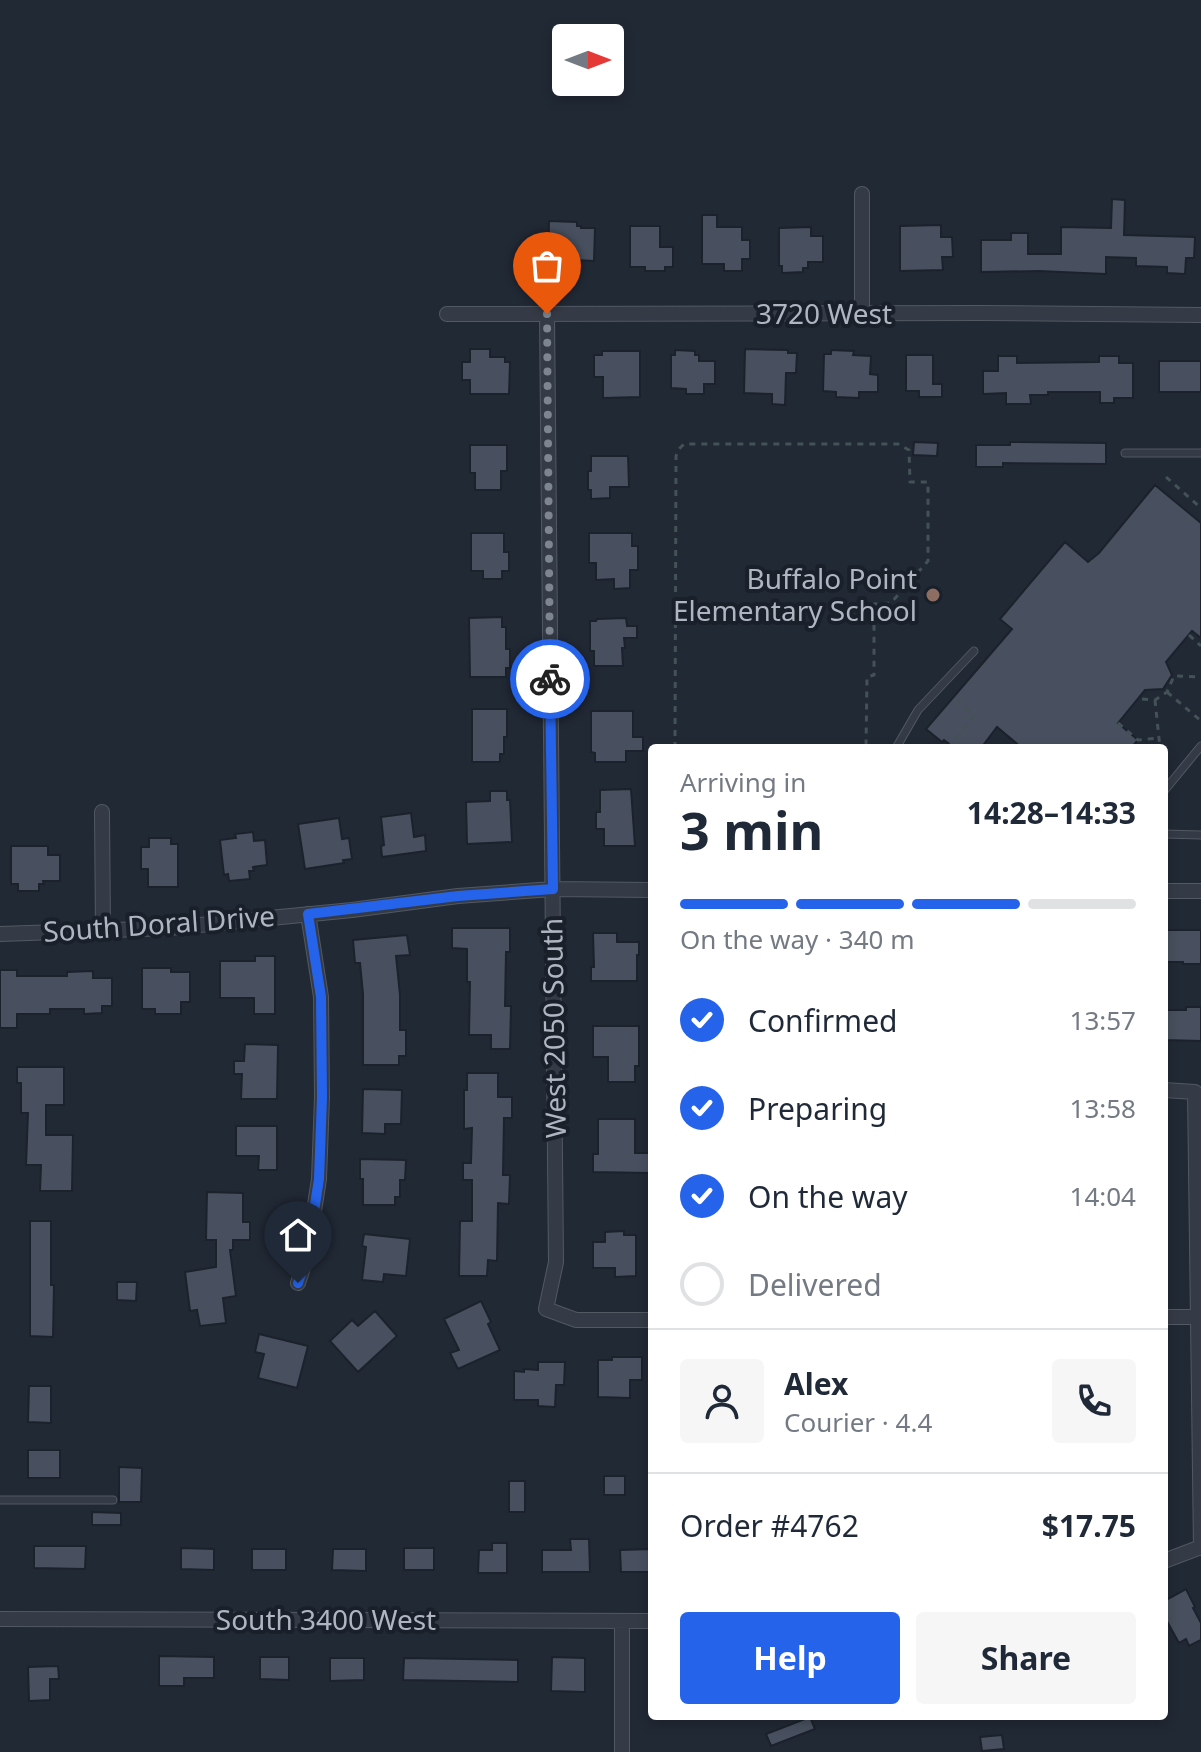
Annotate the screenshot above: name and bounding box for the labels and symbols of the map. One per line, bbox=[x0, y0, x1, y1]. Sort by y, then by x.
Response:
north arrow bbox=[552, 24, 624, 96]
pin bbox=[513, 232, 581, 314]
street label: 3720 West bbox=[756, 294, 892, 332]
place label: Buffalo Point Elementary School bbox=[673, 559, 917, 629]
marker: Buffalo Point Elementary School bbox=[924, 586, 942, 604]
courier bbox=[510, 639, 590, 719]
street label: South Doral Drive bbox=[42, 896, 276, 950]
street label: West 2050 South bbox=[532, 917, 574, 1139]
pin bbox=[264, 1201, 332, 1283]
street label: South 3400 West bbox=[216, 1600, 436, 1638]

